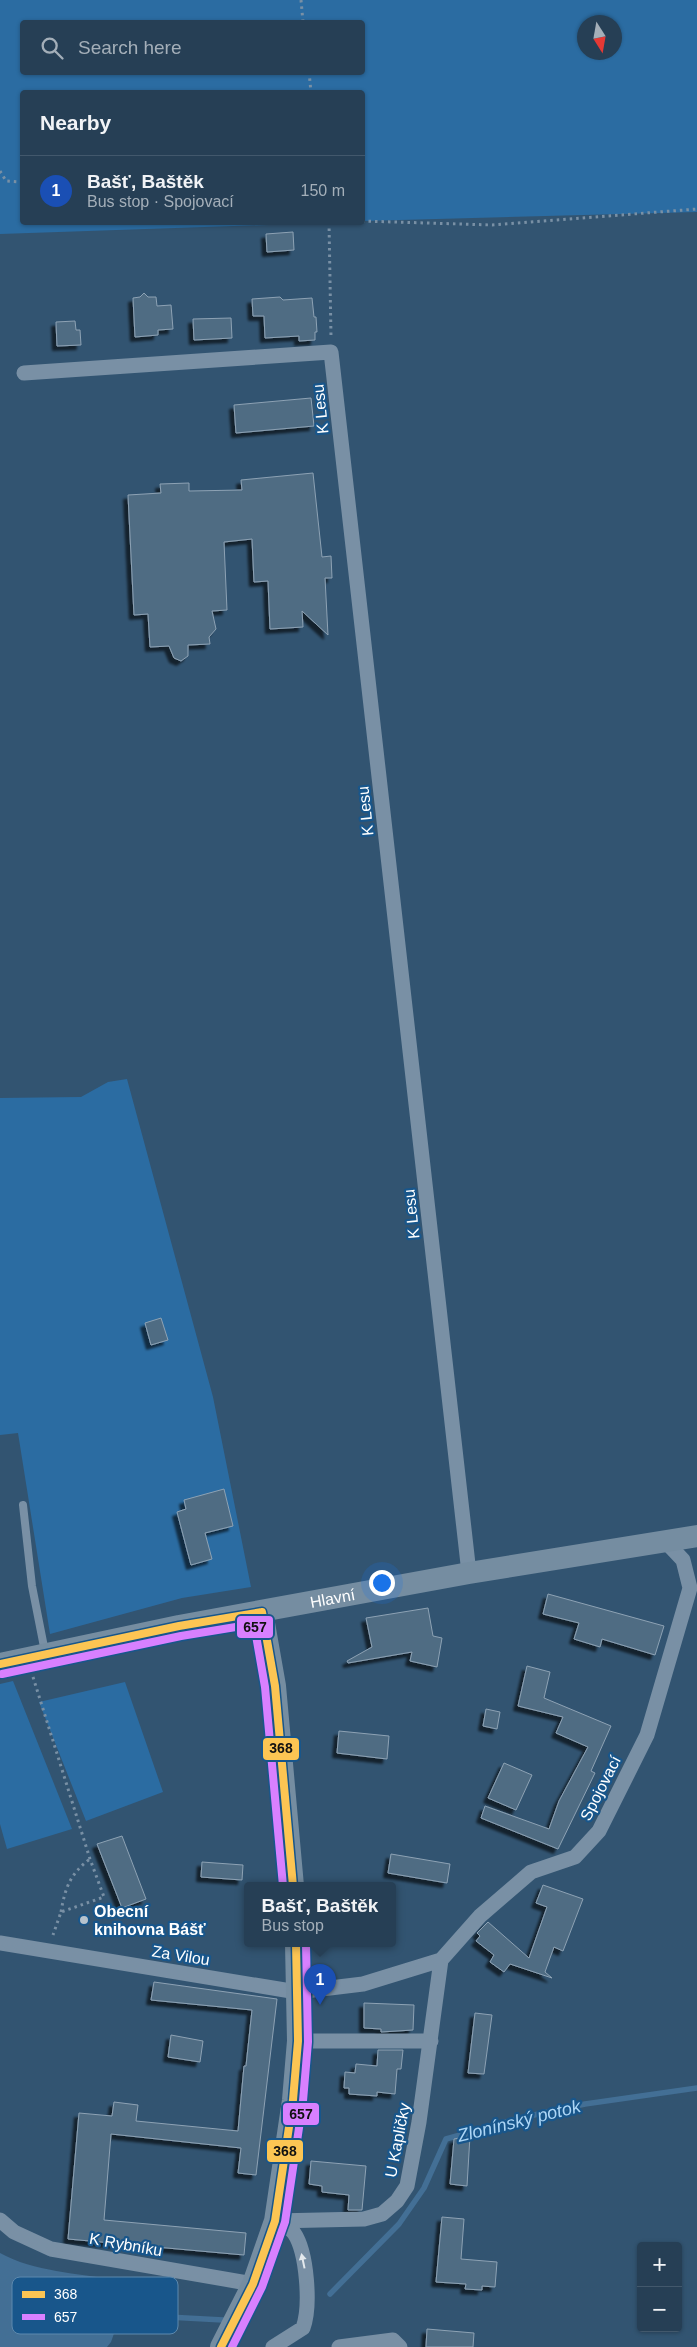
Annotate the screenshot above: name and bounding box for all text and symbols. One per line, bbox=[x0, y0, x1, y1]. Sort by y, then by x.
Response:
north arrow bbox=[577, 15, 622, 60]
search box bbox=[20, 20, 365, 75]
icon: search bbox=[38, 34, 66, 62]
text: Search here bbox=[78, 37, 182, 58]
text: Nearby bbox=[40, 111, 111, 134]
text: Bašť, Baštěk bbox=[87, 171, 204, 192]
text: 1 bbox=[52, 182, 60, 199]
text: 150 m bbox=[301, 182, 345, 199]
text: Bus stop · Spojovací bbox=[87, 193, 234, 210]
street label: K Lesu bbox=[309, 383, 332, 435]
street label: K Lesu bbox=[354, 785, 377, 837]
street label: K Lesu bbox=[400, 1188, 423, 1240]
your location bbox=[369, 1570, 395, 1596]
street label: Hlavní bbox=[309, 1586, 357, 1611]
line badge: 657 bbox=[236, 1615, 274, 1639]
text: 657 bbox=[243, 1619, 267, 1635]
line badge: 368 bbox=[262, 1737, 300, 1761]
text: 368 bbox=[269, 1740, 293, 1756]
street label: Spojovací bbox=[577, 1753, 624, 1823]
popup bbox=[244, 1882, 396, 1947]
text: Bašť, Baštěk bbox=[262, 1895, 378, 1916]
place label: Obecní knihovna Bášť bbox=[94, 1903, 206, 1938]
marker: Obecní knihovna Bášť bbox=[78, 1914, 90, 1926]
text: Bus stop bbox=[262, 1917, 324, 1934]
street label: Za Vilou bbox=[151, 1943, 211, 1968]
pin: 1 bbox=[304, 1964, 336, 2005]
water label: Zlonínský potok bbox=[454, 2096, 584, 2146]
street label: U Kapličky bbox=[382, 2101, 413, 2179]
line badge: 657 bbox=[282, 2102, 320, 2126]
text: 657 bbox=[289, 2106, 313, 2122]
line badge: 368 bbox=[266, 2139, 304, 2163]
text: 368 bbox=[273, 2143, 297, 2159]
street label: K Rybníku bbox=[88, 2230, 164, 2259]
map controls bbox=[637, 2242, 682, 2332]
button: + bbox=[637, 2242, 682, 2287]
one-way arrow bbox=[298, 2253, 306, 2269]
legend bbox=[12, 2277, 178, 2334]
text: 368 bbox=[54, 2286, 78, 2302]
button: − bbox=[637, 2287, 682, 2332]
text: 657 bbox=[54, 2309, 78, 2325]

